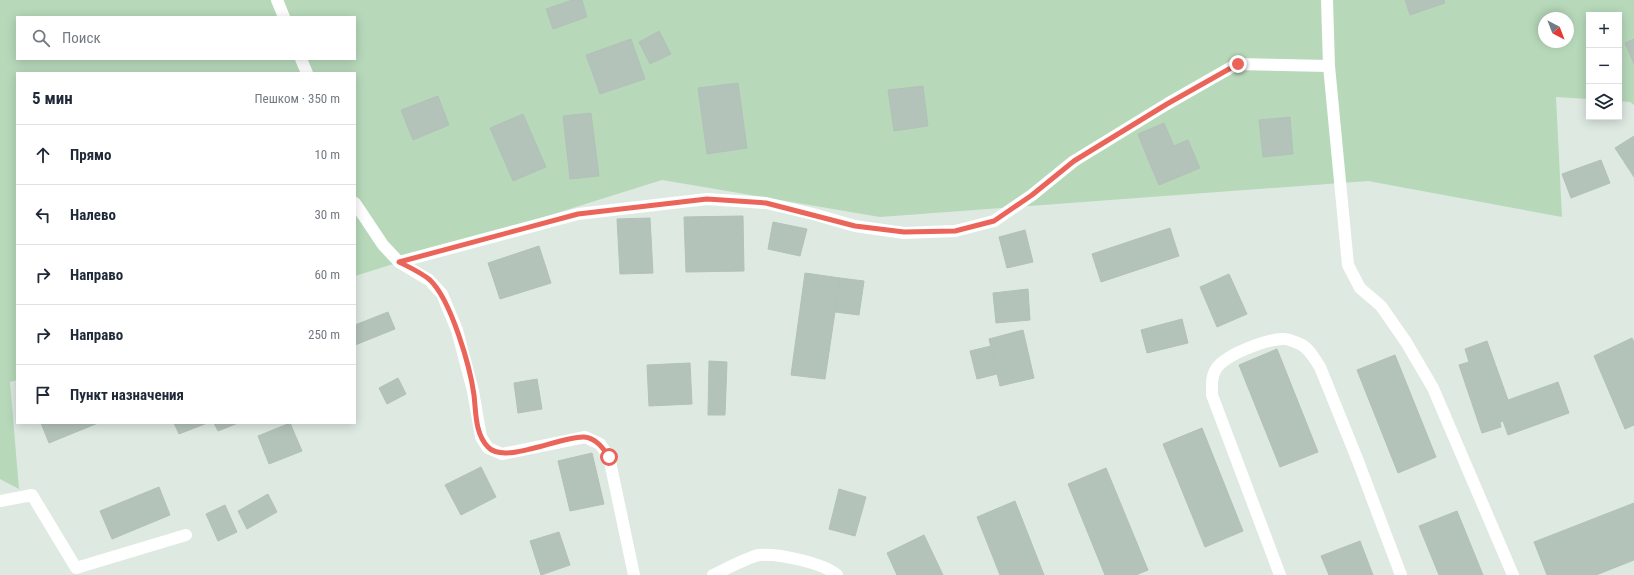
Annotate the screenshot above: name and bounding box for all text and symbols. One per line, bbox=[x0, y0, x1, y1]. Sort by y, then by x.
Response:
north arrow bbox=[1538, 12, 1574, 48]
map controls bbox=[1586, 12, 1622, 120]
button: + bbox=[1586, 12, 1622, 48]
search box bbox=[16, 16, 356, 60]
icon: search bbox=[30, 27, 52, 49]
text: Поиск bbox=[62, 29, 101, 47]
button: − bbox=[1586, 48, 1622, 84]
route end bbox=[1229, 55, 1247, 73]
button: layers bbox=[1586, 84, 1622, 120]
text: 5 мин bbox=[32, 88, 73, 108]
text: Пешком · 350 m bbox=[254, 91, 340, 106]
icon: ahead bbox=[32, 144, 54, 166]
text: Прямо bbox=[70, 146, 111, 164]
text: 10 m bbox=[314, 147, 340, 162]
icon: left bbox=[32, 204, 54, 226]
text: Налево bbox=[70, 206, 116, 224]
text: 30 m bbox=[314, 207, 340, 222]
icon: right bbox=[32, 264, 54, 286]
text: Направо bbox=[70, 266, 123, 284]
text: 60 m bbox=[314, 267, 340, 282]
icon: right bbox=[32, 324, 54, 346]
text: Направо bbox=[70, 326, 123, 344]
text: 250 m bbox=[308, 327, 340, 342]
icon: arrive bbox=[32, 384, 54, 406]
text: Пункт назначения bbox=[70, 386, 184, 404]
route start bbox=[600, 448, 618, 466]

